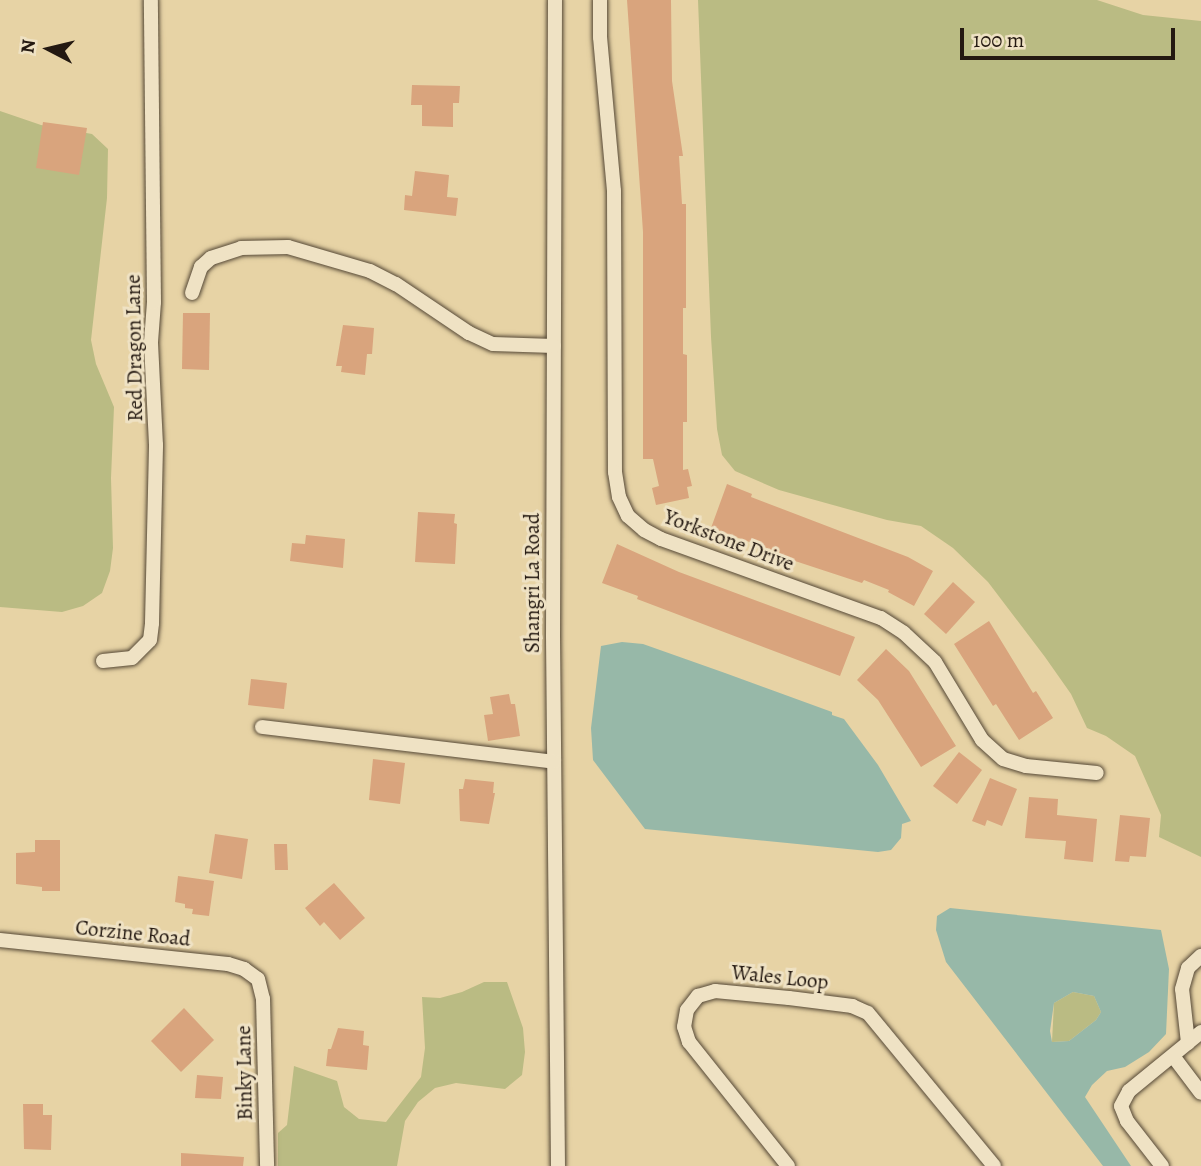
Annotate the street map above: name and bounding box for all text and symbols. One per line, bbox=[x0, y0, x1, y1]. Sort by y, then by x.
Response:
north arrow bbox=[14, 14, 84, 84]
scale bar bbox=[963, 14, 1178, 58]
text: 100 m bbox=[973, 26, 1024, 54]
text: N bbox=[14, 38, 42, 55]
street label: Red Dragon Lane bbox=[120, 274, 148, 422]
street label: Yorkstone Drive bbox=[660, 504, 798, 576]
street label: Shangri La Road bbox=[519, 513, 545, 653]
street label: Corzine Road bbox=[74, 914, 192, 952]
street label: Wales Loop bbox=[730, 959, 830, 995]
street label: Binky Lane bbox=[231, 1025, 257, 1121]

